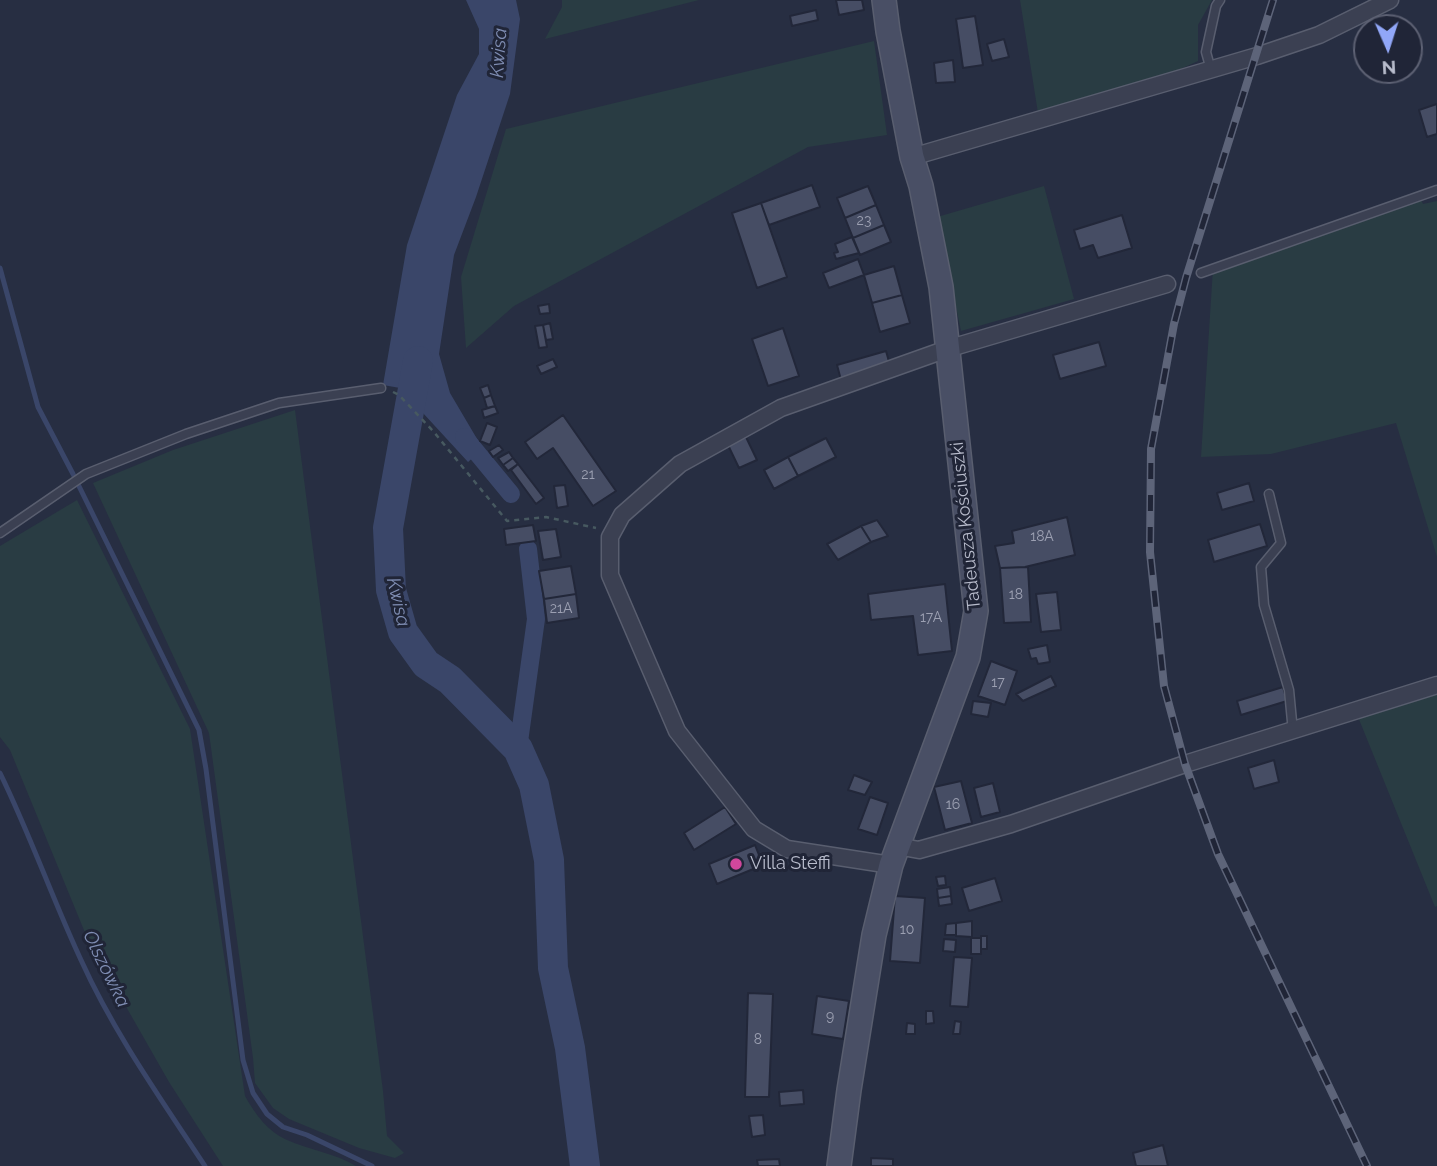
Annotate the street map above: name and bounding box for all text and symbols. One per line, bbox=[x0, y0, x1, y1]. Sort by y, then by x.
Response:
north arrow bbox=[1353, 14, 1423, 84]
water label: Kwisa bbox=[486, 27, 512, 79]
text: N bbox=[1381, 57, 1397, 79]
house number: 23 bbox=[857, 213, 871, 229]
street label: Tadeusza Kościuszki bbox=[946, 441, 986, 611]
house number: 21 bbox=[581, 467, 595, 483]
house number: 18A bbox=[1030, 529, 1054, 545]
water label: Kwisa bbox=[381, 575, 415, 629]
house number: 18 bbox=[1009, 587, 1023, 603]
house number: 21A bbox=[550, 601, 572, 617]
house number: 17A bbox=[920, 610, 942, 626]
house number: 17 bbox=[991, 675, 1005, 691]
house number: 16 bbox=[946, 797, 960, 813]
place label: Villa Steffi bbox=[750, 853, 831, 875]
marker: Villa Steffi bbox=[728, 856, 744, 872]
house number: 10 bbox=[900, 922, 914, 938]
water label: Olszówka bbox=[78, 927, 134, 1011]
house number: 9 bbox=[826, 1009, 834, 1025]
house number: 8 bbox=[754, 1032, 762, 1048]

